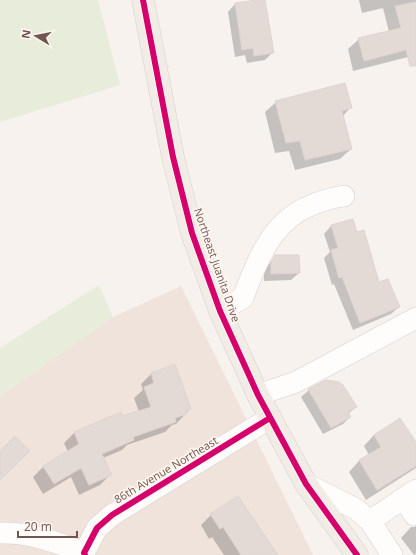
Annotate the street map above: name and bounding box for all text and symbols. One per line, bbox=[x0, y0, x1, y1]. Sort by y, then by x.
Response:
north arrow bbox=[16, 16, 56, 56]
text: N bbox=[17, 28, 34, 40]
street label: Northeast Juanita Drive bbox=[191, 206, 244, 324]
street label: 86th Avenue Northeast bbox=[111, 433, 221, 507]
scale bar bbox=[18, 513, 77, 539]
text: 20 m bbox=[24, 518, 52, 535]

